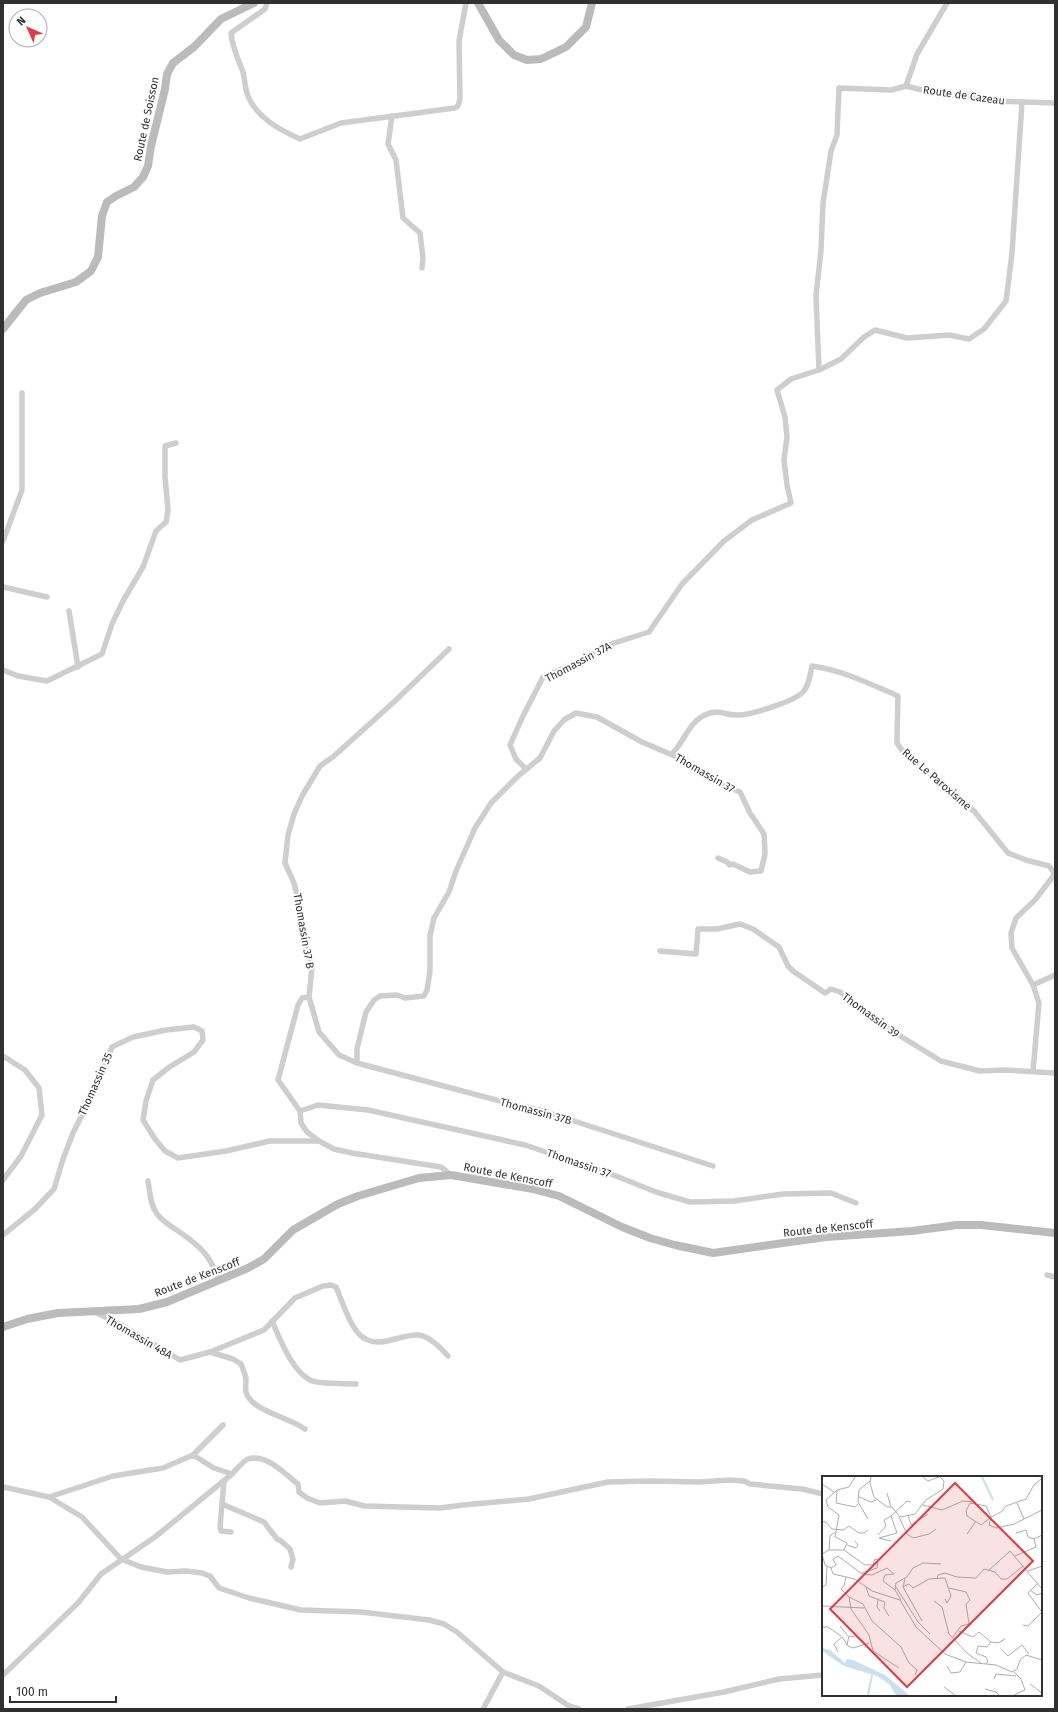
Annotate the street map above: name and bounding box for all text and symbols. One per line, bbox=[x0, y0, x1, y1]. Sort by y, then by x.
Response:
north arrow bbox=[8, 8, 48, 48]
text: N bbox=[14, 14, 28, 28]
street label: Route de Soisson bbox=[131, 76, 162, 163]
street label: Route de Cazeau bbox=[922, 83, 1006, 108]
street label: Thomassin 37A bbox=[543, 639, 614, 685]
street label: Rue Le Paroxisme bbox=[900, 746, 974, 813]
street label: Thomassin 37 bbox=[673, 751, 737, 796]
street label: Thomassin 37 B bbox=[290, 892, 317, 970]
street label: Thomassin 39 bbox=[840, 990, 902, 1041]
street label: Thomassin 35 bbox=[76, 1050, 115, 1118]
street label: Thomassin 37B bbox=[499, 1096, 573, 1127]
street label: Thomassin 37 bbox=[545, 1146, 613, 1181]
street label: Route de Kenscoff bbox=[462, 1160, 555, 1191]
street label: Route de Kenscoff bbox=[782, 1217, 875, 1240]
street label: Route de Kenscoff bbox=[153, 1255, 243, 1300]
street label: Thomassin 48A bbox=[103, 1313, 175, 1362]
inset map bbox=[822, 1476, 1042, 1696]
scale bar bbox=[10, 1678, 116, 1704]
text: 100 m bbox=[16, 1685, 48, 1699]

